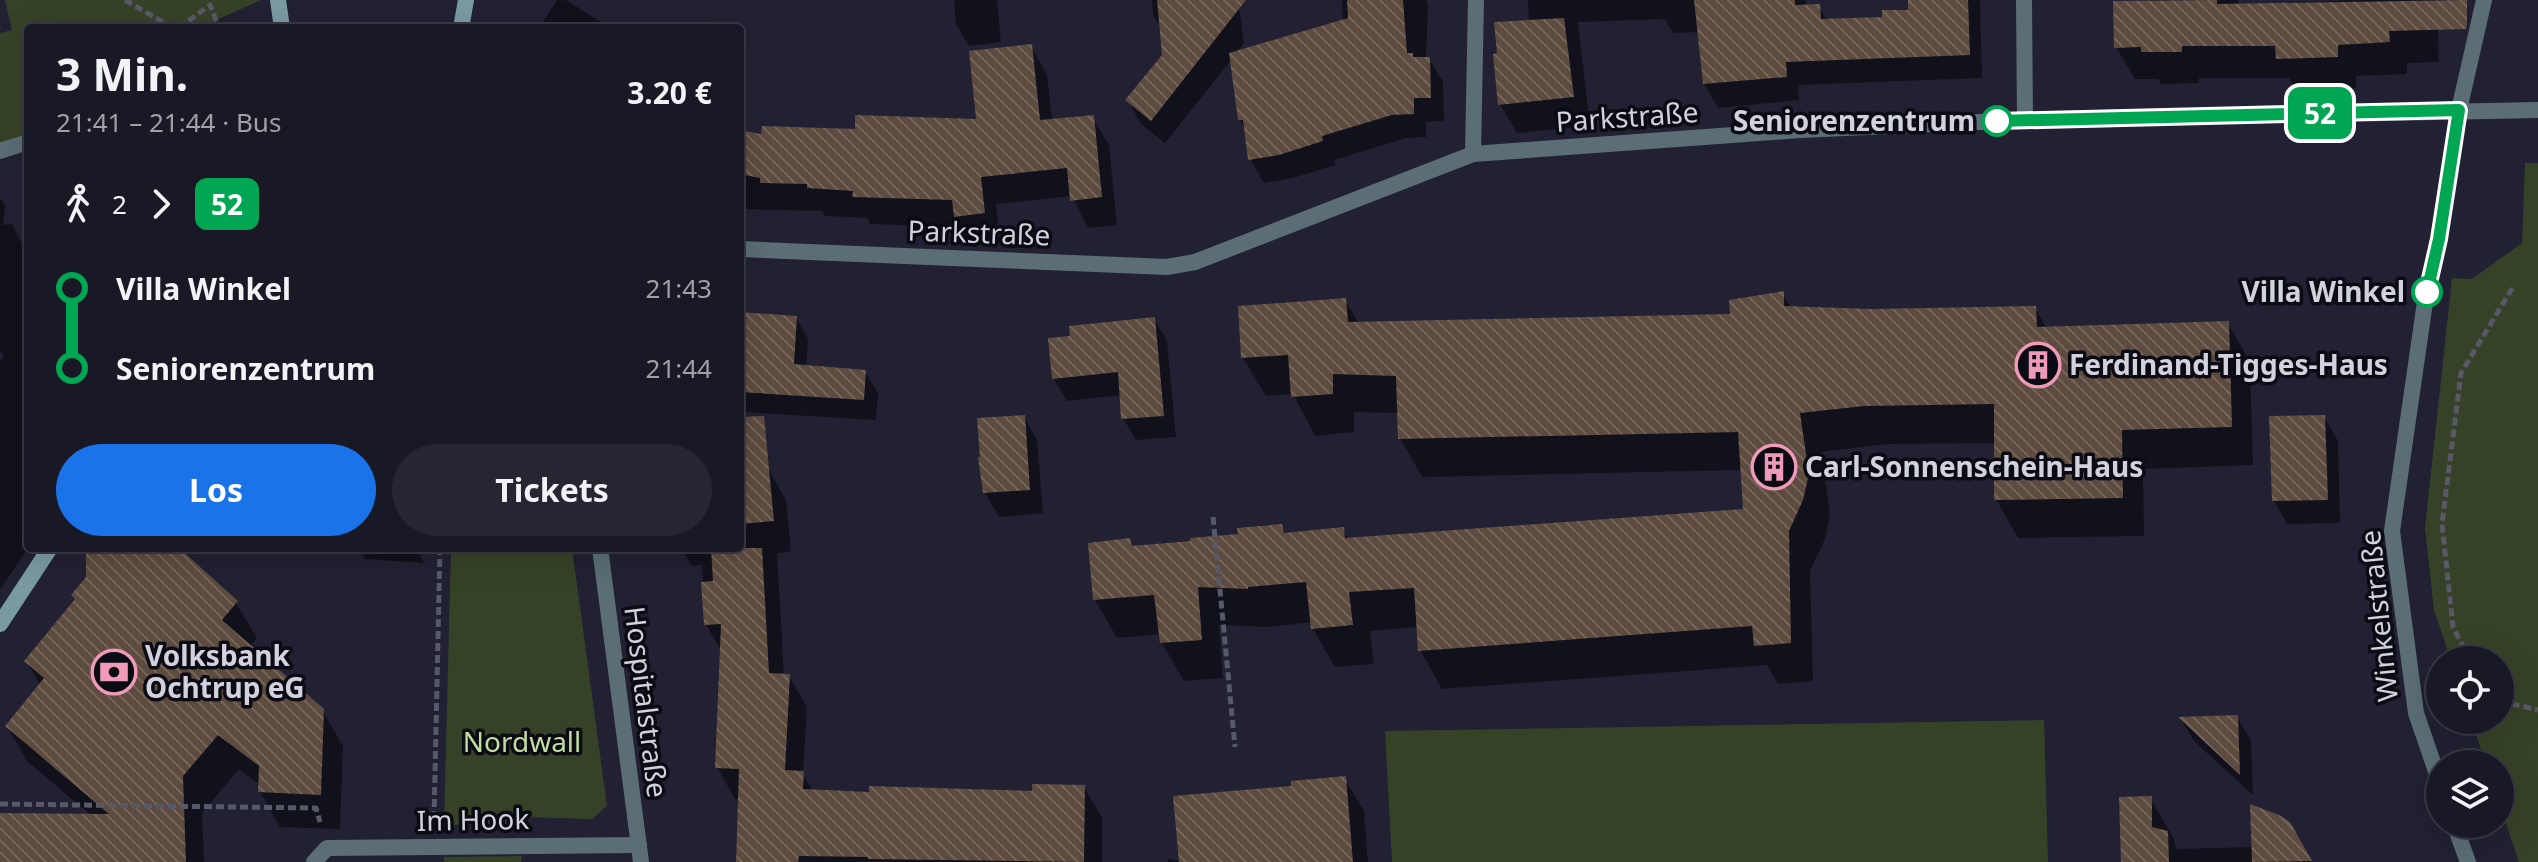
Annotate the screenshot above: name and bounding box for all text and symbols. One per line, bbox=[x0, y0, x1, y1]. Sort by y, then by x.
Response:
text: 3 Min. bbox=[56, 44, 188, 104]
text: 3.20 € bbox=[627, 72, 712, 113]
line badge: 52 bbox=[2284, 87, 2356, 139]
street label: Parkstraße bbox=[1554, 92, 1700, 140]
text: 52 bbox=[2304, 94, 2336, 132]
place label: Seniorenzentrum bbox=[1733, 101, 1975, 139]
text: 21:41 – 21:44 · Bus bbox=[56, 104, 281, 140]
marker: Seniorenzentrum bbox=[1982, 106, 2012, 136]
icon: walk bbox=[56, 182, 100, 226]
icon: forward bbox=[139, 182, 183, 226]
text: 52 bbox=[211, 185, 243, 223]
text: 2 bbox=[112, 186, 127, 222]
street label: Parkstraße bbox=[907, 211, 1051, 253]
text: Villa Winkel bbox=[116, 268, 291, 309]
text: 21:43 bbox=[646, 270, 712, 306]
place label: Villa Winkel bbox=[2242, 272, 2405, 310]
marker: Villa Winkel bbox=[2412, 277, 2442, 307]
building icon: Ferdinand-Tigges-Haus bbox=[2014, 341, 2062, 389]
place label: Ferdinand-Tigges-Haus bbox=[2069, 345, 2388, 383]
text: Seniorenzentrum bbox=[116, 348, 375, 389]
text: 21:44 bbox=[646, 350, 712, 386]
building icon: Carl-Sonnenschein-Haus bbox=[1750, 443, 1798, 491]
button: Los bbox=[56, 444, 376, 536]
button: Tickets bbox=[392, 444, 712, 536]
place label: Carl-Sonnenschein-Haus bbox=[1805, 447, 2143, 485]
street label: Winkelstraße bbox=[2350, 528, 2406, 704]
street label: Hospitalstraße bbox=[616, 604, 678, 800]
place label: Volksbank Ochtrup eG bbox=[145, 636, 305, 706]
map controls bbox=[2426, 646, 2514, 838]
button: locate bbox=[2426, 646, 2514, 734]
bank icon: Volksbank Ochtrup eG bbox=[90, 648, 138, 696]
park label: Nordwall bbox=[463, 722, 581, 760]
button: layers bbox=[2426, 750, 2514, 838]
street label: Im Hook bbox=[416, 799, 530, 839]

